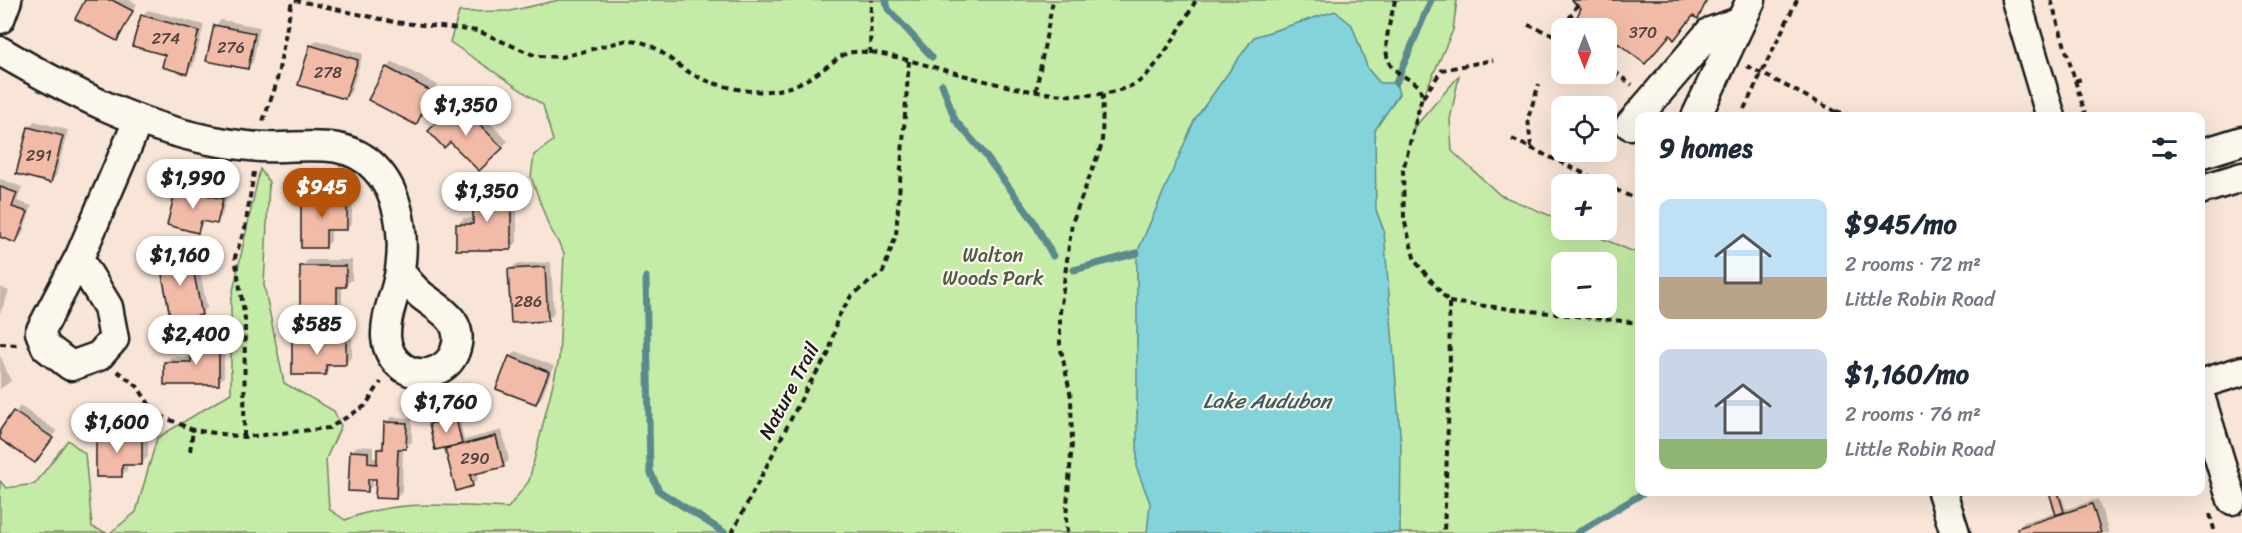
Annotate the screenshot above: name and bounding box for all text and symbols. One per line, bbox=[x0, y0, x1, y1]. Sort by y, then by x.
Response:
north arrow bbox=[1551, 18, 1617, 84]
map controls bbox=[1551, 18, 1617, 318]
house number: 370 bbox=[1629, 18, 1657, 47]
house number: 274 bbox=[152, 24, 180, 53]
house number: 276 bbox=[217, 33, 245, 62]
house number: 278 bbox=[314, 58, 342, 87]
pin: $1,350 bbox=[417, 86, 515, 137]
text: $1,350 bbox=[434, 88, 498, 123]
button: locate bbox=[1551, 96, 1617, 162]
text: 9 homes bbox=[1659, 125, 1753, 171]
icon: filters bbox=[2148, 132, 2181, 165]
house number: 291 bbox=[26, 141, 52, 170]
pin: $1,990 bbox=[144, 159, 242, 210]
text: $1,990 bbox=[161, 161, 225, 196]
pin: $945 bbox=[286, 168, 358, 219]
text: $945 bbox=[297, 170, 347, 205]
pin: $1,350 bbox=[438, 172, 536, 223]
text: $1,350 bbox=[455, 174, 519, 209]
button: + bbox=[1551, 174, 1617, 240]
text: $945/mo bbox=[1845, 201, 1957, 247]
icon: home bbox=[1707, 223, 1779, 295]
pin: $1,160 bbox=[131, 236, 229, 287]
text: $1,160 bbox=[150, 238, 210, 273]
park label: Walton Woods Park bbox=[942, 238, 1044, 296]
text: 2 rooms · 72 m² bbox=[1845, 247, 1981, 282]
button: − bbox=[1551, 252, 1617, 318]
text: Little Robin Road bbox=[1845, 282, 1994, 317]
house number: 286 bbox=[514, 287, 542, 316]
pin: $585 bbox=[281, 305, 353, 356]
text: $585 bbox=[292, 307, 342, 342]
pin: $2,400 bbox=[147, 315, 245, 366]
text: $2,400 bbox=[162, 317, 230, 352]
street label: Nature Trail bbox=[749, 335, 830, 446]
text: $1,160/mo bbox=[1845, 351, 1969, 397]
icon: home bbox=[1707, 373, 1779, 445]
water label: Lake Audubon bbox=[1203, 382, 1334, 420]
pin: $1,760 bbox=[397, 383, 495, 434]
text: $1,760 bbox=[415, 385, 477, 420]
text: 2 rooms · 76 m² bbox=[1845, 397, 1981, 432]
pin: $1,600 bbox=[68, 403, 166, 454]
text: $1,600 bbox=[85, 405, 149, 440]
text: Little Robin Road bbox=[1845, 432, 1994, 467]
house number: 290 bbox=[460, 444, 490, 473]

